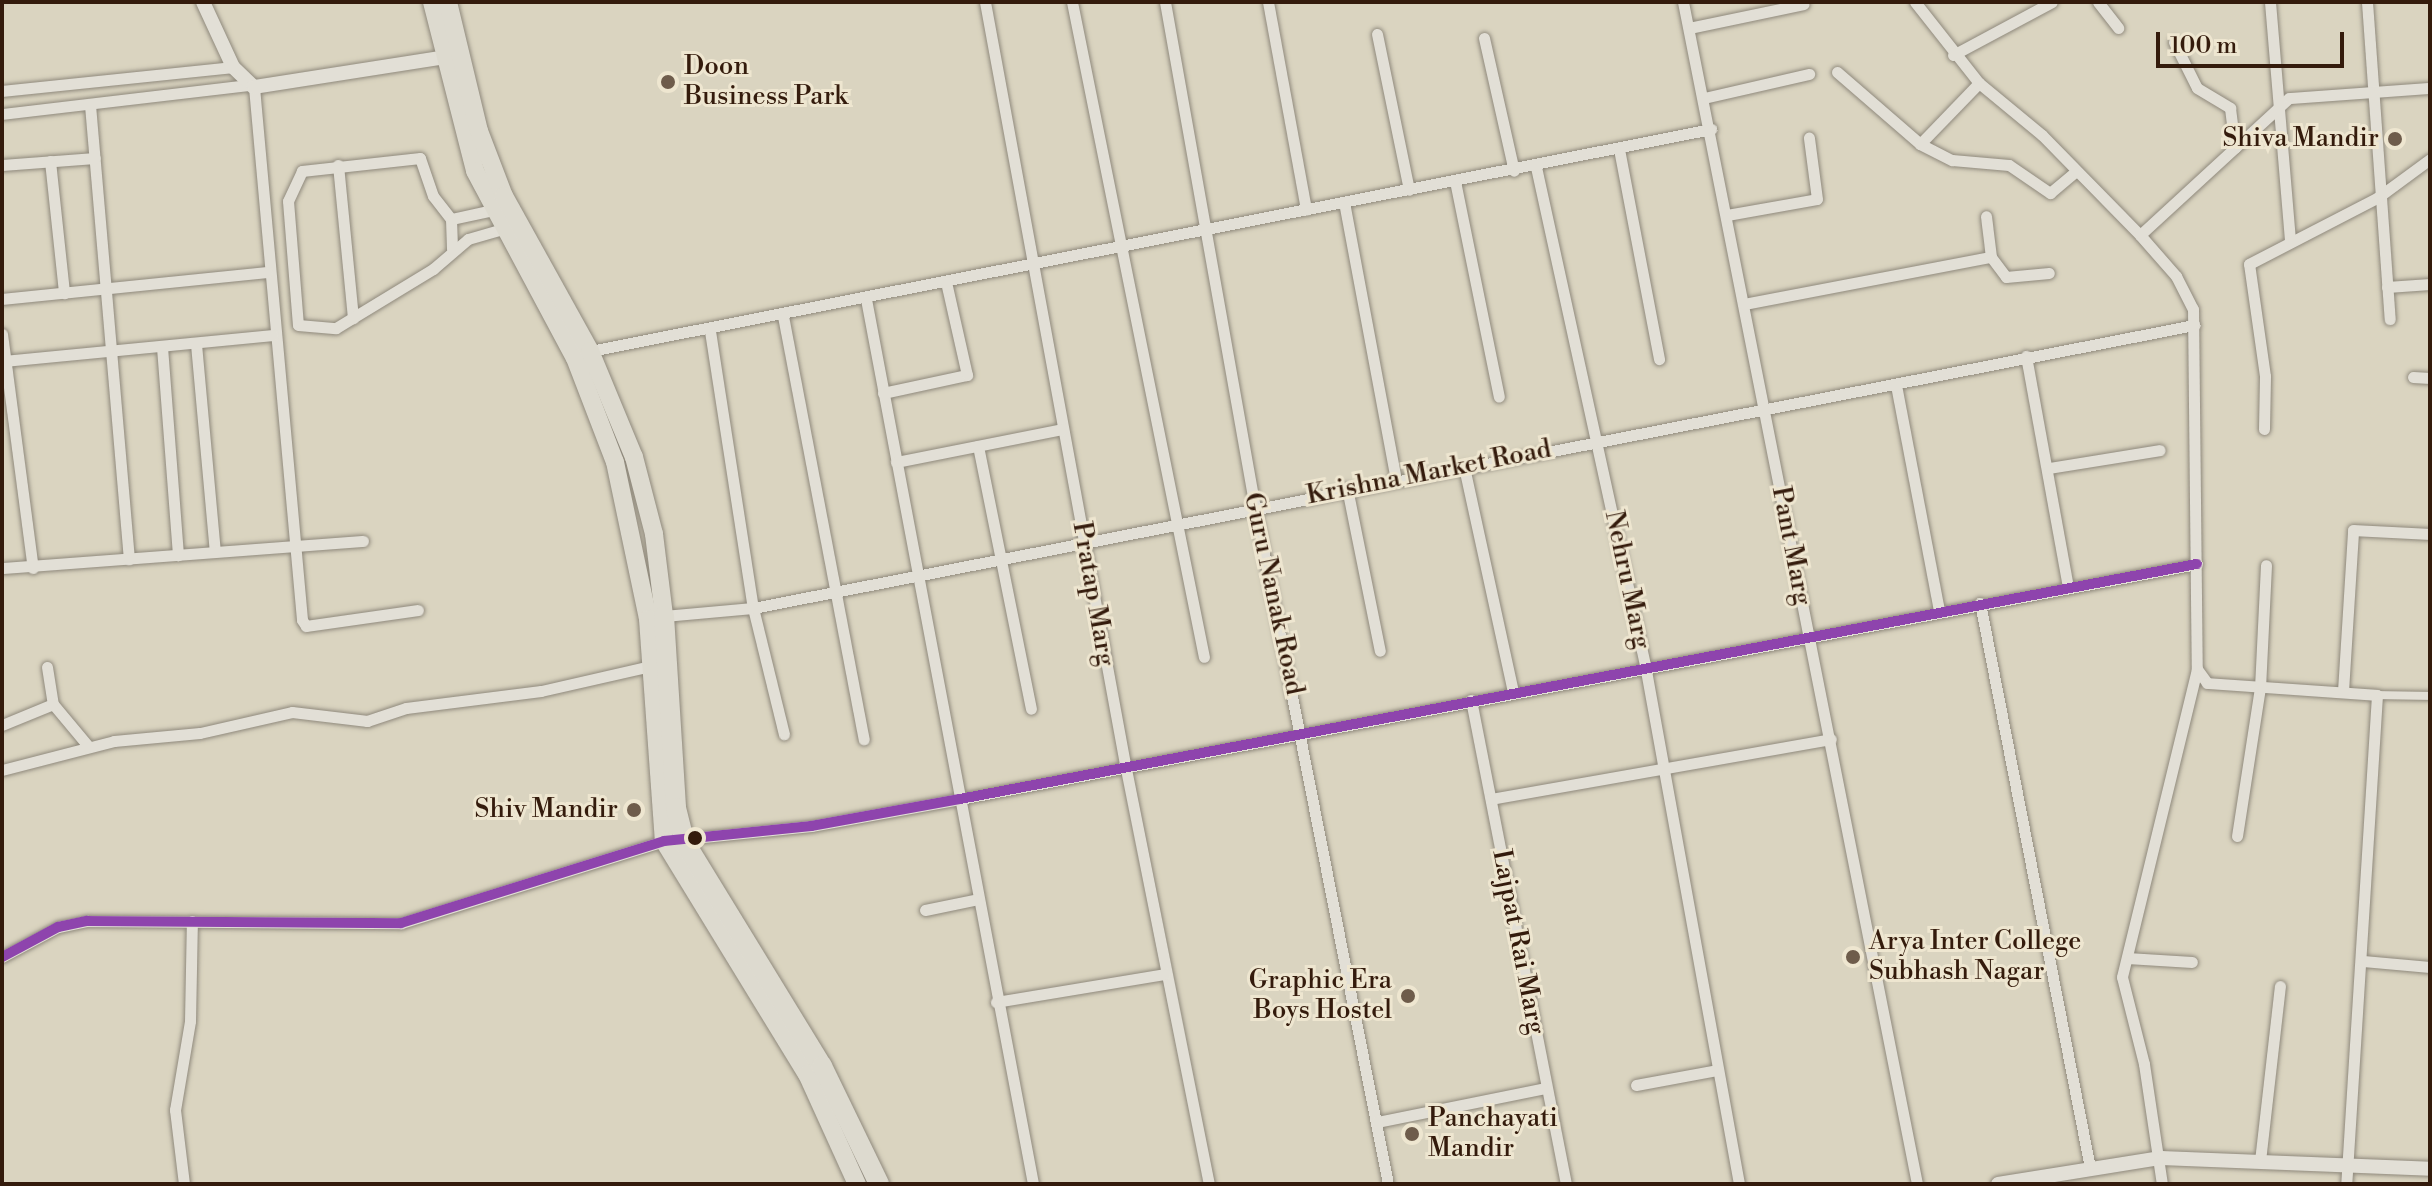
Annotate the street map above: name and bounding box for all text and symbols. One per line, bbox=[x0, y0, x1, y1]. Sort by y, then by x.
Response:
scale bar bbox=[2160, 16, 2348, 66]
text: 100 m bbox=[2170, 31, 2237, 61]
place label: Doon Business Park bbox=[684, 51, 848, 112]
marker: Doon Business Park bbox=[659, 73, 677, 91]
place label: Shiva Mandir bbox=[2222, 123, 2379, 155]
marker: Shiva Mandir bbox=[2386, 130, 2404, 148]
street label: Krishna Market Road bbox=[1304, 434, 1554, 512]
street label: Pant Marg bbox=[1764, 484, 1818, 608]
street label: Guru Nanak Road bbox=[1236, 490, 1310, 698]
street label: Nehru Marg bbox=[1597, 508, 1657, 652]
street label: Pratap Marg bbox=[1065, 519, 1121, 669]
place label: Shiv Mandir bbox=[474, 794, 618, 826]
marker: Shiv Mandir bbox=[625, 801, 643, 819]
unlabelled marker bbox=[687, 830, 703, 846]
street label: Lajpat Rai Marg bbox=[1485, 847, 1551, 1037]
place label: Arya Inter College Subhash Nagar bbox=[1869, 926, 2081, 988]
marker: Arya Inter College Subhash Nagar bbox=[1844, 948, 1862, 966]
place label: Graphic Era Boys Hostel bbox=[1249, 965, 1392, 1026]
marker: Graphic Era Boys Hostel bbox=[1399, 987, 1417, 1005]
place label: Panchayati Mandir bbox=[1428, 1103, 1558, 1164]
marker: Panchayati Mandir bbox=[1403, 1125, 1421, 1143]

